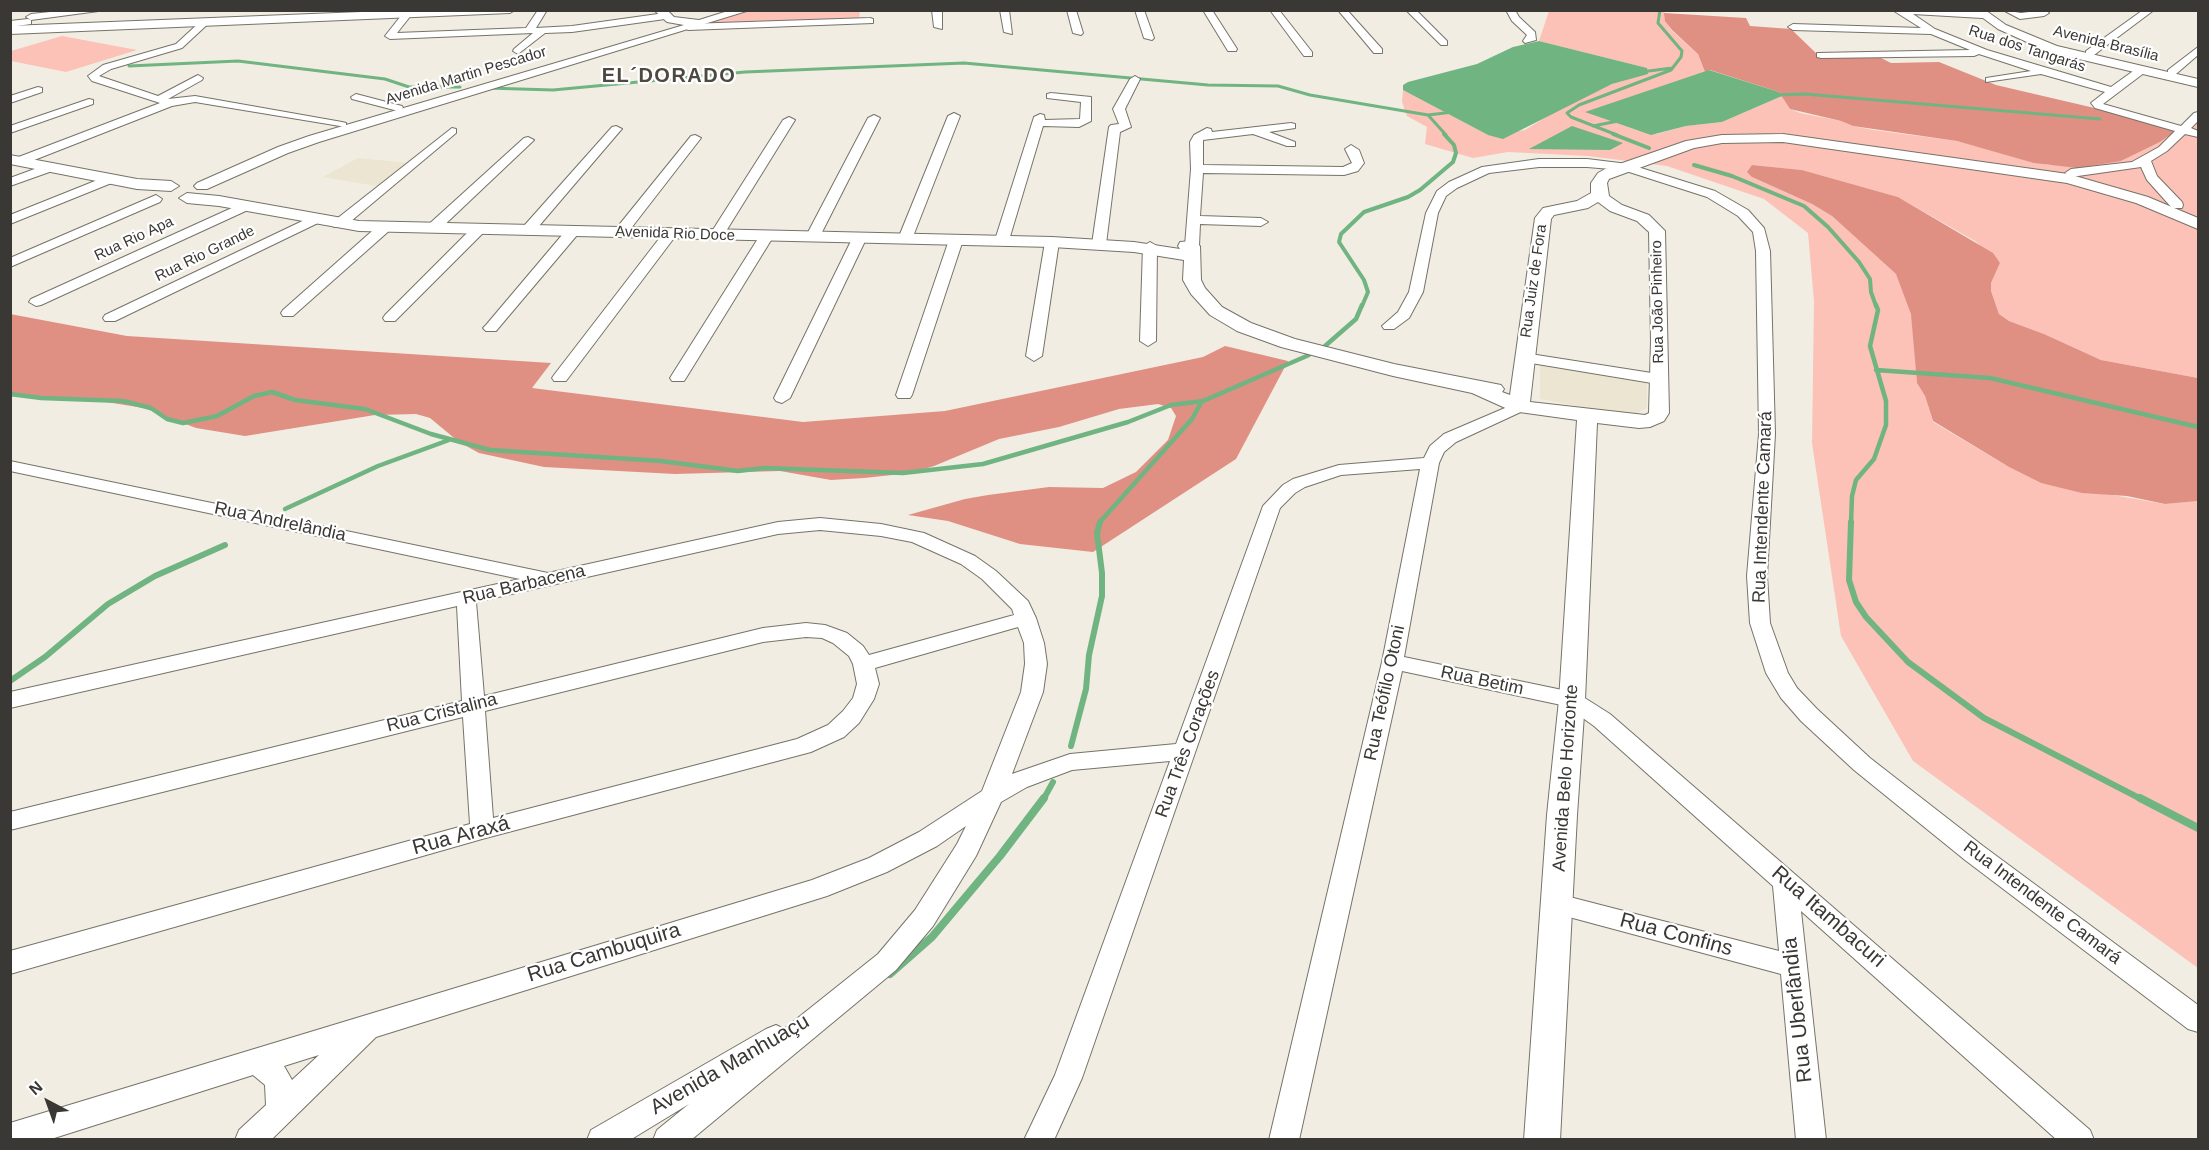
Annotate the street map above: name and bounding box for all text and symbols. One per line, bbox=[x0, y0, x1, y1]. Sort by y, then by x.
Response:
street label: Rua dos Tangarás bbox=[1966, 22, 2088, 76]
street label: Avenida Brasília bbox=[2051, 22, 2161, 66]
street label: Avenida Martin Pescador bbox=[383, 43, 549, 109]
district label: EL´DORADO bbox=[602, 64, 736, 88]
street label: Rua Rio Apa bbox=[92, 213, 176, 265]
street label: Rua Rio Grande bbox=[152, 222, 258, 286]
street label: Avenida Rio Doce bbox=[615, 223, 735, 245]
street label: Rua Juiz de Fora bbox=[1517, 223, 1551, 339]
street label: Rua João Pinheiro bbox=[1648, 240, 1668, 364]
street label: Rua Intendente Camará bbox=[1749, 411, 1777, 603]
street label: Rua Andrelândia bbox=[212, 497, 348, 547]
street label: Rua Barbacena bbox=[461, 560, 587, 610]
street label: Rua Teófilo Otoni bbox=[1360, 623, 1410, 763]
street label: Rua Betim bbox=[1439, 662, 1525, 700]
street label: Rua Três Corações bbox=[1151, 667, 1225, 821]
street label: Avenida Belo Horizonte bbox=[1549, 684, 1583, 872]
street label: Rua Cristalina bbox=[385, 689, 499, 737]
street label: Rua Araxá bbox=[410, 811, 512, 861]
street label: Rua Intendente Camará bbox=[1959, 837, 2125, 969]
street label: Rua Itambacuri bbox=[1766, 861, 1890, 973]
street label: Rua Confins bbox=[1617, 908, 1735, 962]
street label: Rua Cambuquira bbox=[524, 918, 684, 988]
street label: Rua Uberlândia bbox=[1778, 936, 1818, 1084]
street label: Avenida Manhuaçu bbox=[646, 1009, 814, 1121]
north arrow bbox=[18, 1072, 78, 1132]
text: N bbox=[26, 1078, 46, 1098]

